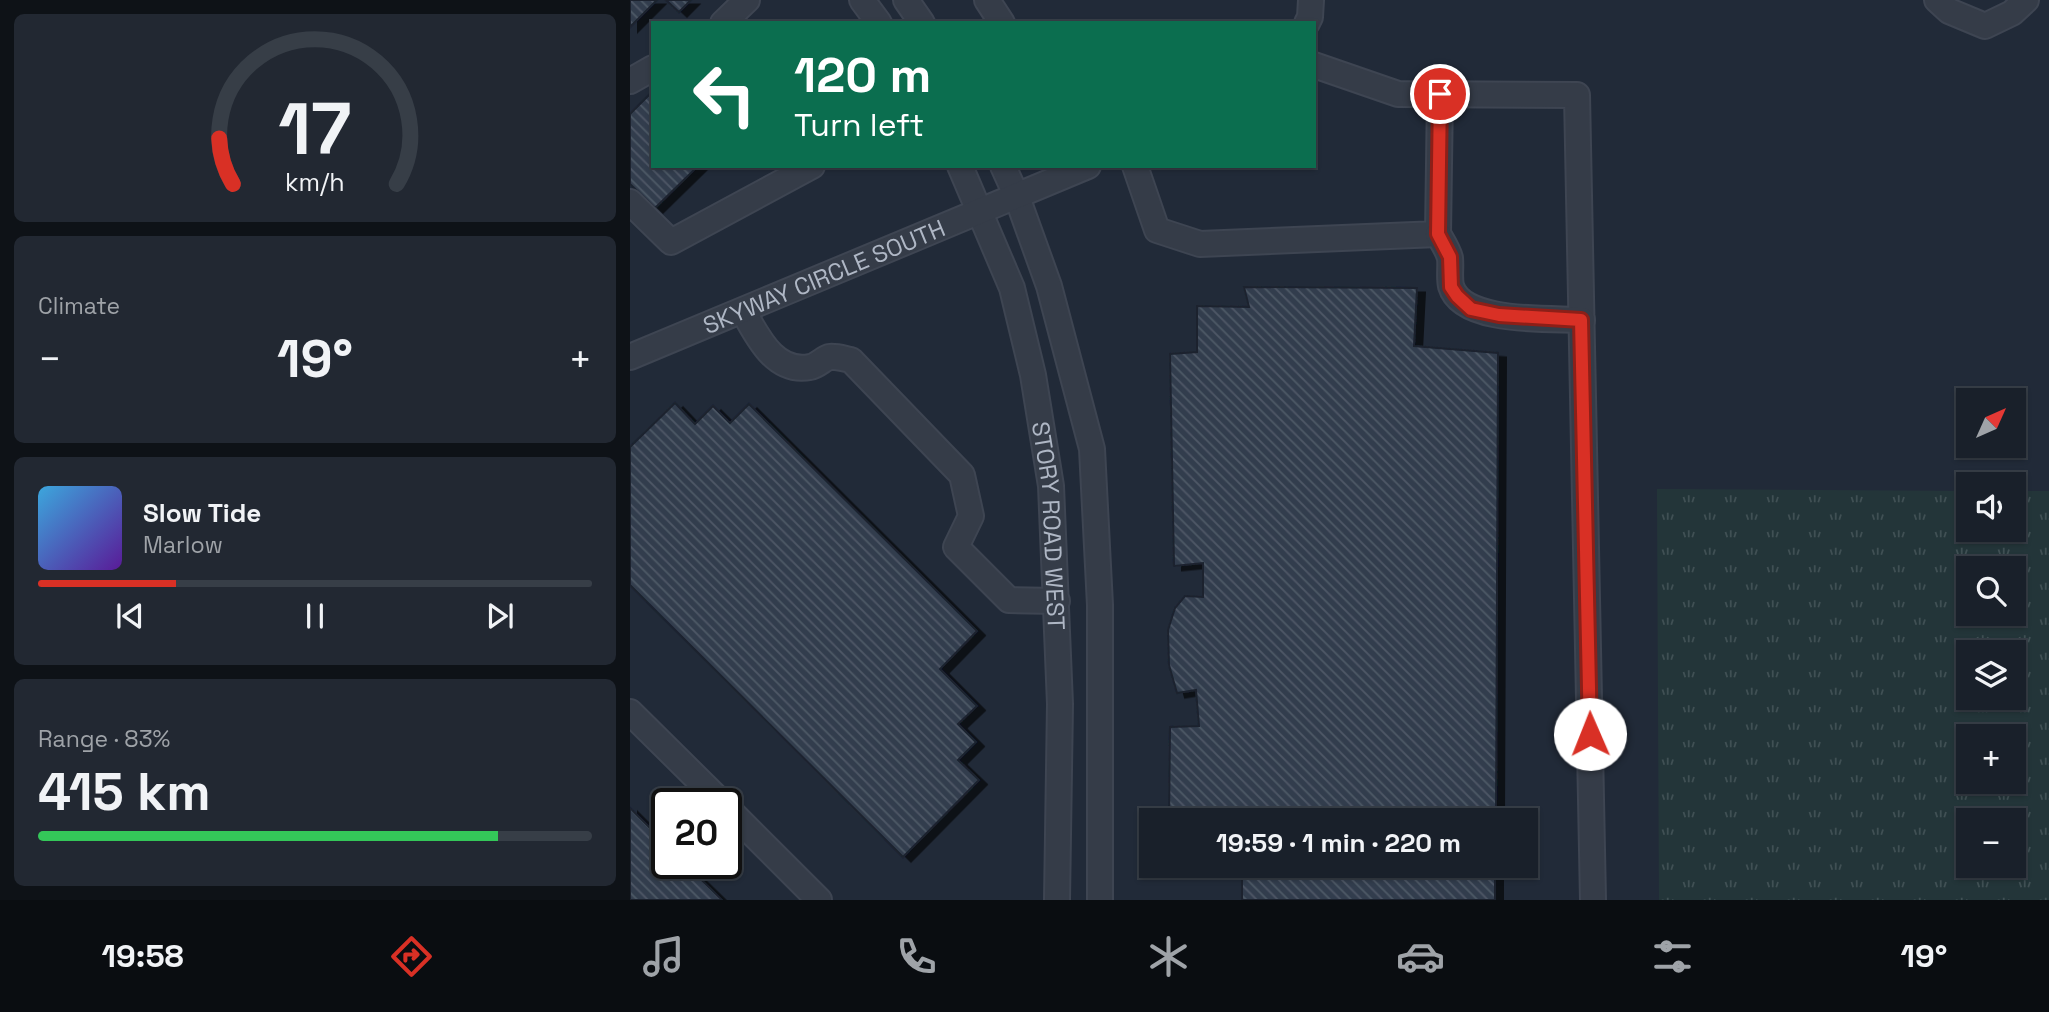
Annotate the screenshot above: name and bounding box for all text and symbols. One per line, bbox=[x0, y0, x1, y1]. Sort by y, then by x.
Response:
text: 120 m bbox=[794, 44, 931, 106]
icon: left bbox=[679, 49, 770, 140]
pin bbox=[1410, 64, 1470, 124]
icon: arrive bbox=[1421, 75, 1459, 113]
text: 17 bbox=[278, 82, 352, 175]
text: Turn left bbox=[794, 105, 924, 145]
text: km/h bbox=[285, 166, 345, 198]
street label: SKYWAY CIRCLE SOUTH bbox=[698, 212, 950, 340]
text: Climate bbox=[38, 291, 120, 321]
text: 19° bbox=[277, 326, 353, 392]
text: − bbox=[38, 335, 62, 383]
text: + bbox=[568, 335, 592, 383]
north arrow bbox=[1956, 388, 2026, 458]
map controls bbox=[1956, 388, 2026, 878]
street label: STORY ROAD WEST bbox=[1025, 419, 1072, 631]
button: sound bbox=[1956, 472, 2026, 542]
text: Slow Tide bbox=[143, 496, 261, 530]
text: Marlow bbox=[143, 530, 223, 560]
button: search bbox=[1956, 556, 2026, 626]
icon: previous bbox=[111, 597, 149, 635]
icon: pause bbox=[296, 597, 334, 635]
icon: next bbox=[481, 597, 519, 635]
button: layers bbox=[1956, 640, 2026, 710]
position arrow bbox=[1553, 697, 1627, 771]
text: Range · 83% bbox=[38, 724, 170, 754]
button: + bbox=[1956, 724, 2026, 794]
text: 415 km bbox=[38, 759, 211, 825]
speed limit sign: 20 bbox=[651, 788, 742, 879]
button: − bbox=[1956, 808, 2026, 878]
text: 19:59 · 1 min · 220 m bbox=[1216, 826, 1461, 860]
icon: directions bbox=[387, 932, 436, 981]
icon: music bbox=[639, 932, 688, 981]
icon: phone bbox=[892, 932, 941, 981]
icon: climate bbox=[1144, 932, 1193, 981]
icon: car bbox=[1396, 932, 1445, 981]
icon: filters bbox=[1648, 932, 1697, 981]
text: 19:58 bbox=[102, 936, 184, 976]
text: 19° bbox=[1900, 936, 1947, 976]

